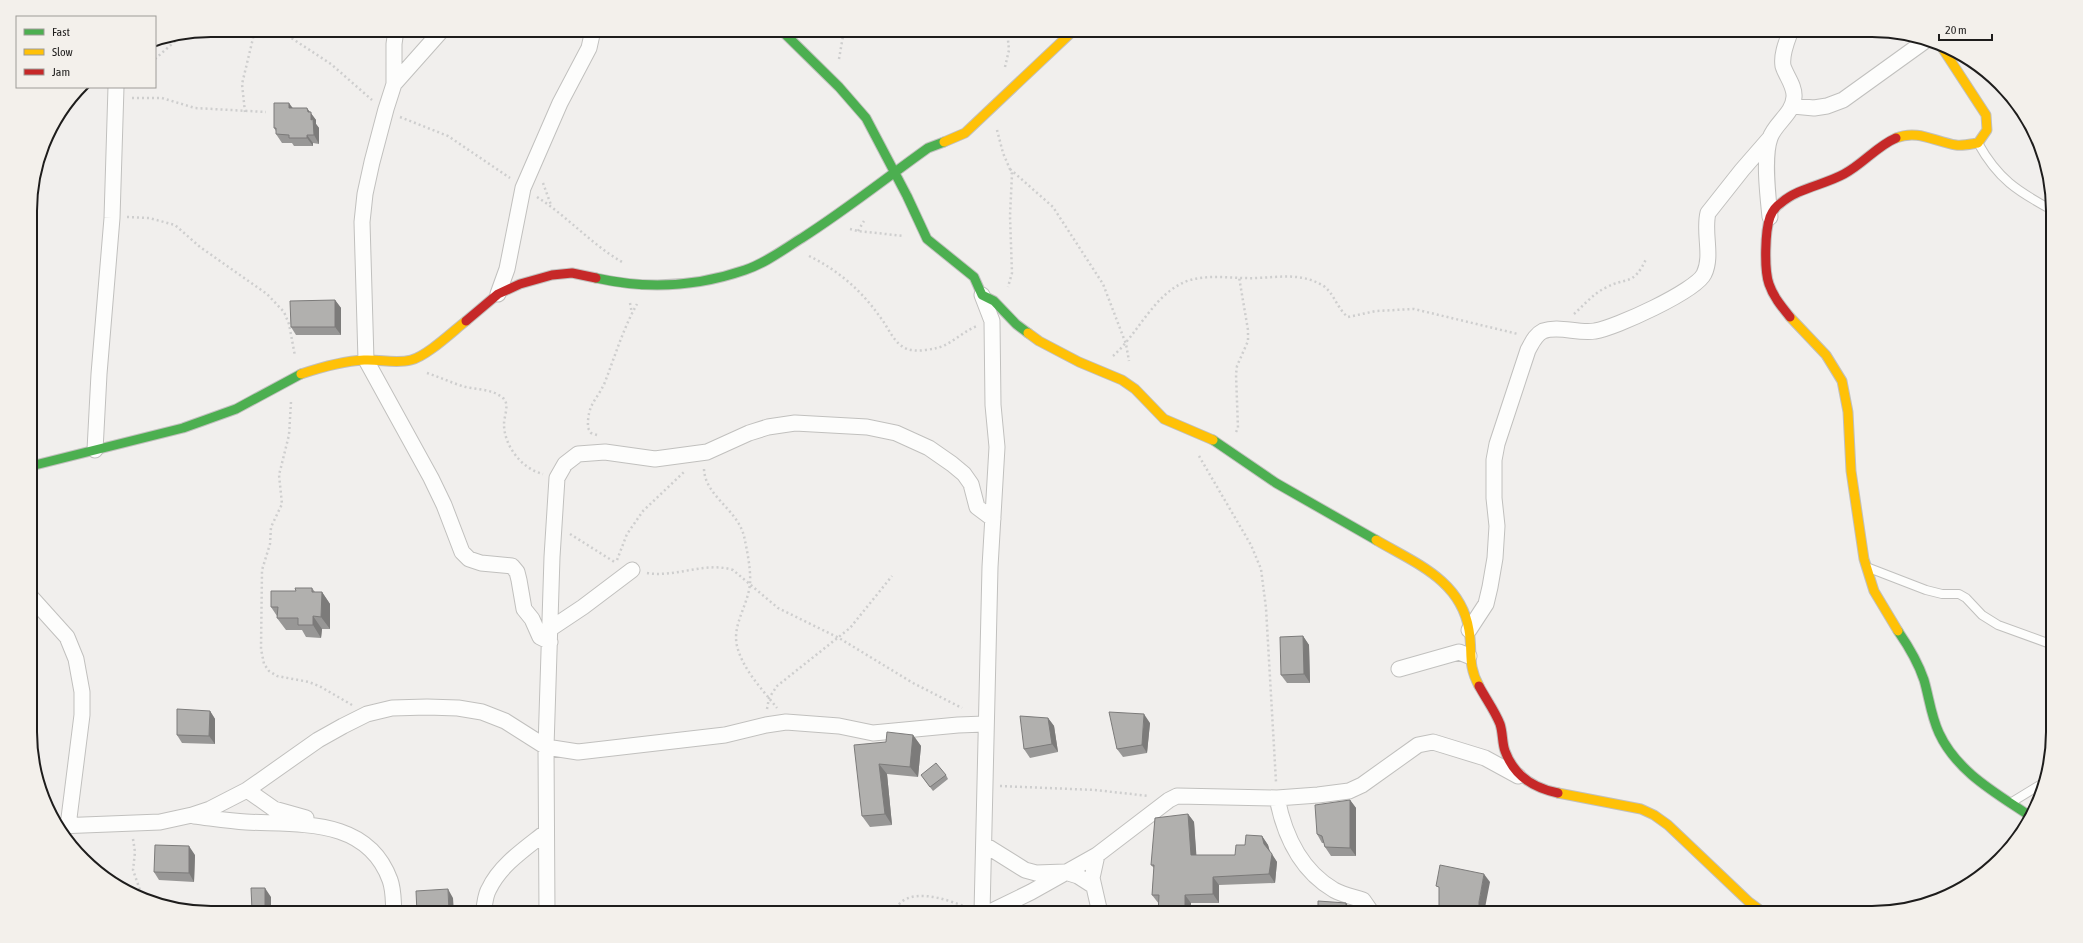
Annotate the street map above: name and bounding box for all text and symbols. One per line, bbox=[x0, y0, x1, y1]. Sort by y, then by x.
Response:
legend bbox=[16, 16, 156, 88]
scale bar bbox=[1939, 16, 1992, 42]
text: 20 m bbox=[1945, 23, 1967, 37]
text: Fast bbox=[52, 25, 70, 39]
text: Slow bbox=[52, 45, 73, 59]
text: Jam bbox=[52, 65, 70, 79]

